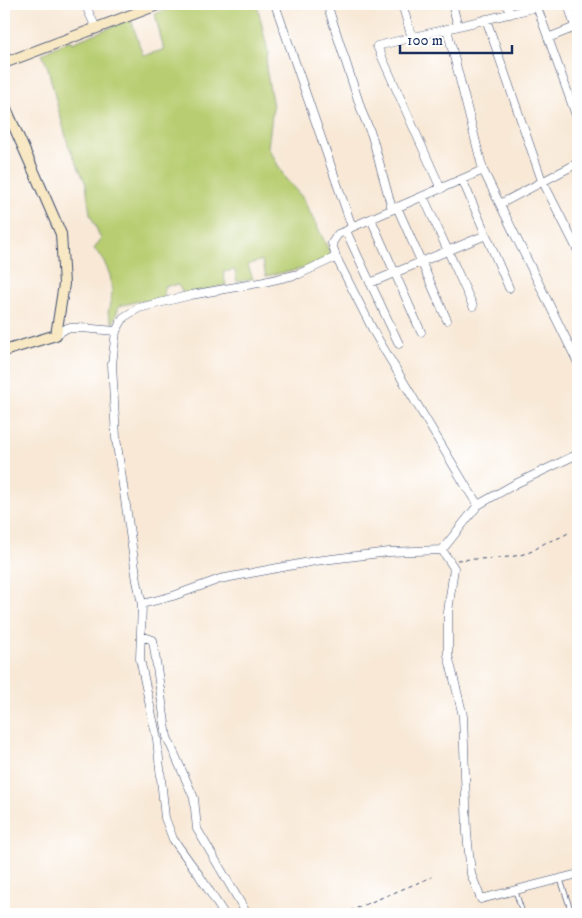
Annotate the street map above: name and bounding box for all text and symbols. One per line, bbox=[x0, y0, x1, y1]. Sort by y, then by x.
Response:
scale bar bbox=[400, 22, 512, 54]
text: 100 m bbox=[407, 31, 443, 50]

